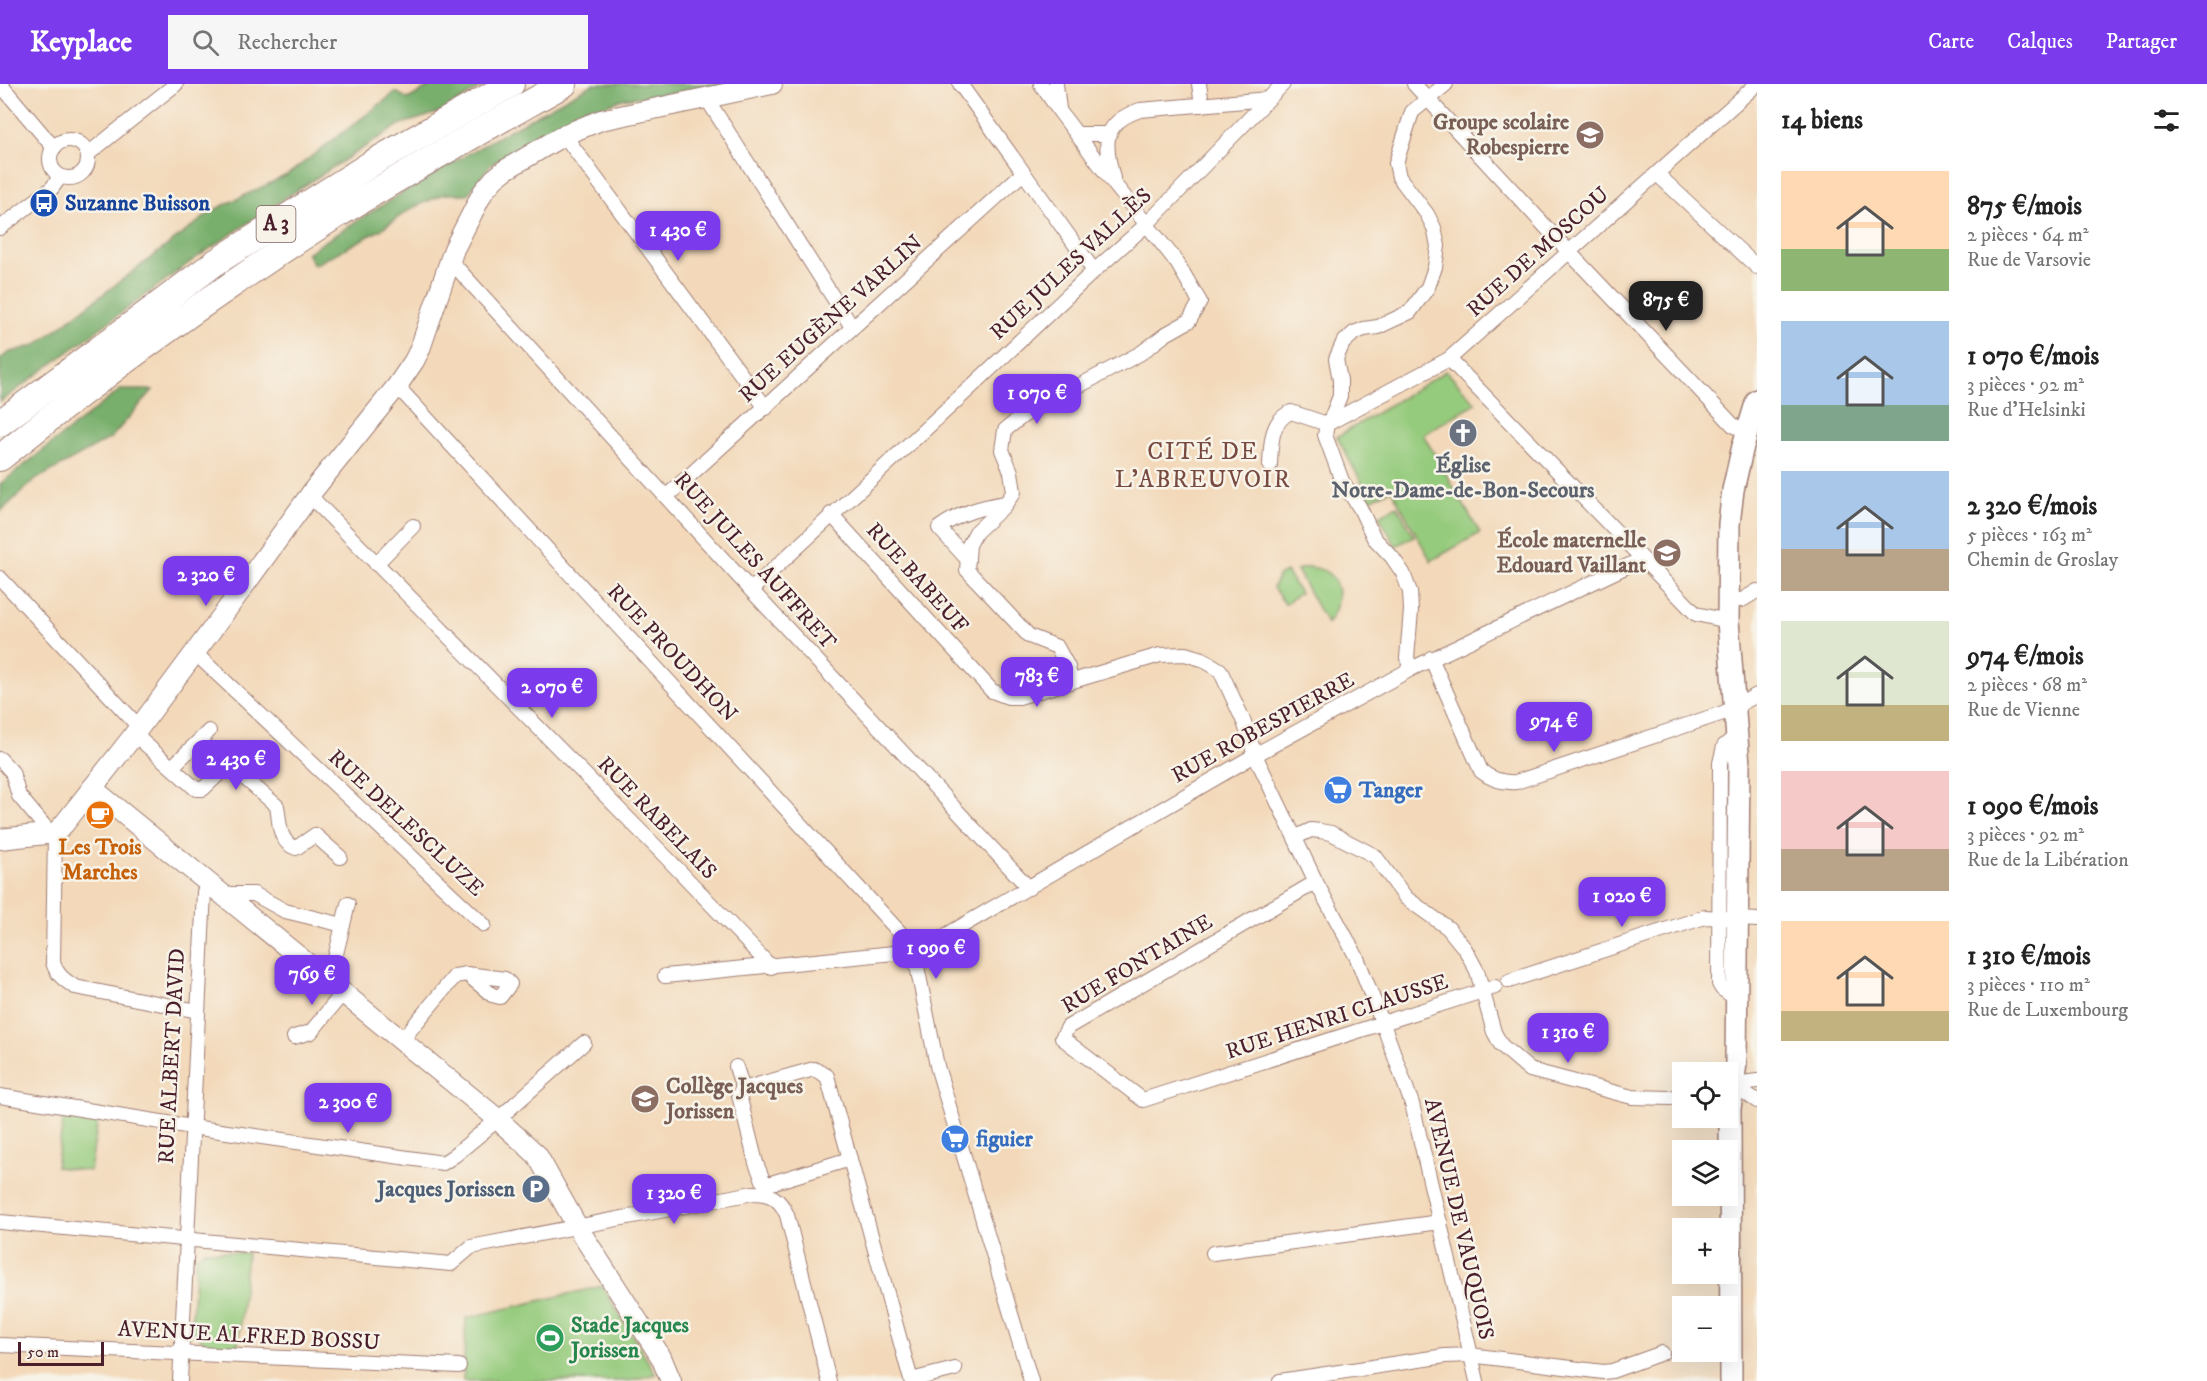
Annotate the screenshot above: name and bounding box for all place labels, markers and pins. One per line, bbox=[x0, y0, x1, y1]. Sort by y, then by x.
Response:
place label: Groupe scolaire Robespierre bbox=[1433, 109, 1569, 161]
school or university icon: Groupe scolaire Robespierre bbox=[1574, 119, 1606, 151]
bus stop icon: Suzanne Buisson bbox=[28, 187, 60, 219]
place label: Suzanne Buisson bbox=[65, 190, 210, 217]
pin: 1 430 € bbox=[623, 211, 733, 262]
pin: 875 € bbox=[1624, 281, 1708, 332]
pin: 1 070 € bbox=[982, 374, 1092, 425]
church icon: Église Notre-Dame-de-Bon-Secours bbox=[1447, 417, 1479, 449]
place label: Église Notre-Dame-de-Bon-Secours bbox=[1332, 451, 1595, 504]
place label: École maternelle Edouard Vaillant bbox=[1496, 526, 1646, 579]
school or university icon: École maternelle Edouard Vaillant bbox=[1651, 537, 1683, 569]
pin: 2 320 € bbox=[151, 556, 261, 607]
pin: 783 € bbox=[995, 657, 1079, 708]
pin: 2 070 € bbox=[497, 668, 607, 719]
pin: 974 € bbox=[1512, 702, 1596, 753]
pin: 2 430 € bbox=[181, 740, 291, 791]
supermarket icon: Tanger bbox=[1322, 774, 1354, 806]
place label: Tanger bbox=[1358, 777, 1423, 804]
cafe icon: Les Trois Marches bbox=[84, 799, 116, 831]
place label: Les Trois Marches bbox=[58, 834, 142, 886]
pin: 1 020 € bbox=[1567, 877, 1677, 928]
pin: 1 090 € bbox=[881, 929, 991, 980]
pin: 769 € bbox=[270, 955, 354, 1006]
pin: 1 310 € bbox=[1513, 1013, 1623, 1064]
place label: Collège Jacques Jorissen bbox=[663, 1073, 804, 1125]
pin: 2 300 € bbox=[293, 1083, 403, 1134]
school or university icon: Collège Jacques Jorissen bbox=[629, 1083, 661, 1115]
supermarket icon: figuier bbox=[939, 1123, 971, 1155]
place label: figuier bbox=[976, 1126, 1034, 1153]
parking icon: Jacques Jorissen bbox=[520, 1173, 552, 1205]
pin: 1 320 € bbox=[619, 1174, 729, 1225]
place label: Jacques Jorissen bbox=[374, 1176, 516, 1203]
place label: Stade Jacques Jorissen bbox=[568, 1312, 689, 1364]
sports icon: Stade Jacques Jorissen bbox=[534, 1322, 566, 1354]

